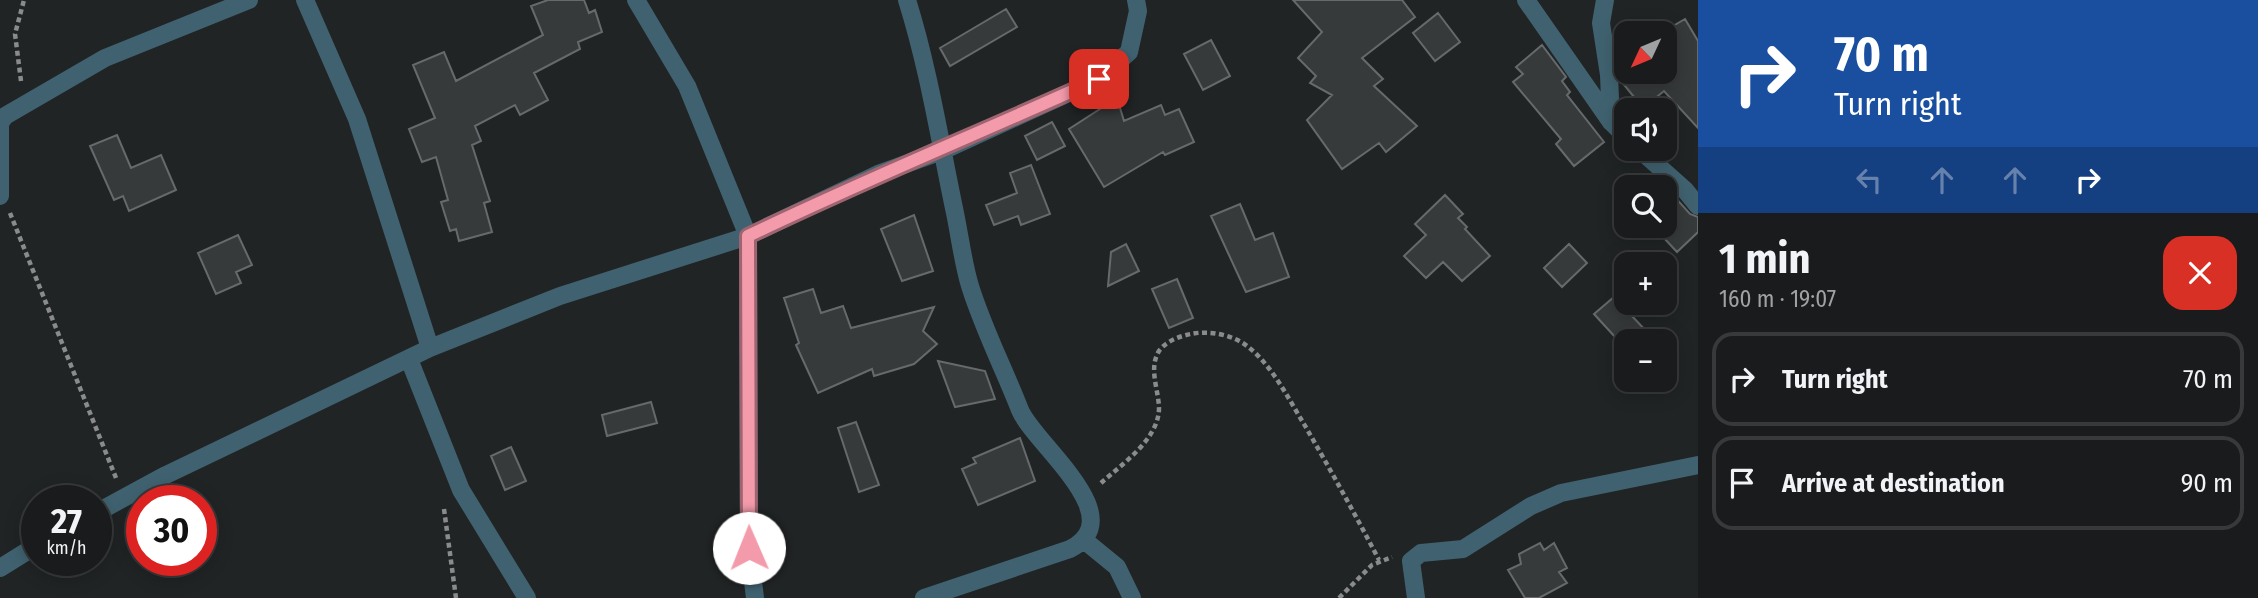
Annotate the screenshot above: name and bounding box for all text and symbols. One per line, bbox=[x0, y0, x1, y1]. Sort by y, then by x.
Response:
north arrow bbox=[1614, 21, 1676, 84]
map controls bbox=[1614, 21, 1677, 392]
text: 70 m bbox=[1834, 25, 1929, 84]
icon: right bbox=[1719, 28, 1810, 119]
pin bbox=[1069, 49, 1129, 109]
icon: arrive bbox=[1080, 60, 1118, 98]
text: Turn right bbox=[1834, 85, 1961, 123]
button: sound bbox=[1614, 98, 1677, 161]
icon: left bbox=[1850, 161, 1888, 199]
icon: ahead bbox=[1923, 161, 1961, 199]
icon: ahead bbox=[1996, 161, 2034, 199]
icon: right bbox=[2069, 161, 2107, 199]
button: search bbox=[1614, 175, 1677, 238]
text: 1 min bbox=[1719, 234, 1810, 284]
button: close bbox=[2163, 236, 2237, 310]
button: + bbox=[1614, 252, 1677, 315]
text: 160 m · 19:07 bbox=[1719, 285, 1836, 313]
button: − bbox=[1614, 329, 1677, 392]
icon: right bbox=[1723, 360, 1761, 398]
text: Turn right bbox=[1782, 364, 1888, 395]
text: 70 m bbox=[2183, 364, 2233, 395]
icon: arrive bbox=[1723, 464, 1761, 502]
text: Arrive at destination bbox=[1782, 468, 2005, 499]
text: 90 m bbox=[2181, 468, 2233, 499]
speed limit sign: 30 bbox=[126, 485, 217, 576]
text: 27 bbox=[51, 500, 82, 542]
position arrow bbox=[712, 511, 786, 585]
text: km/h bbox=[46, 537, 87, 559]

